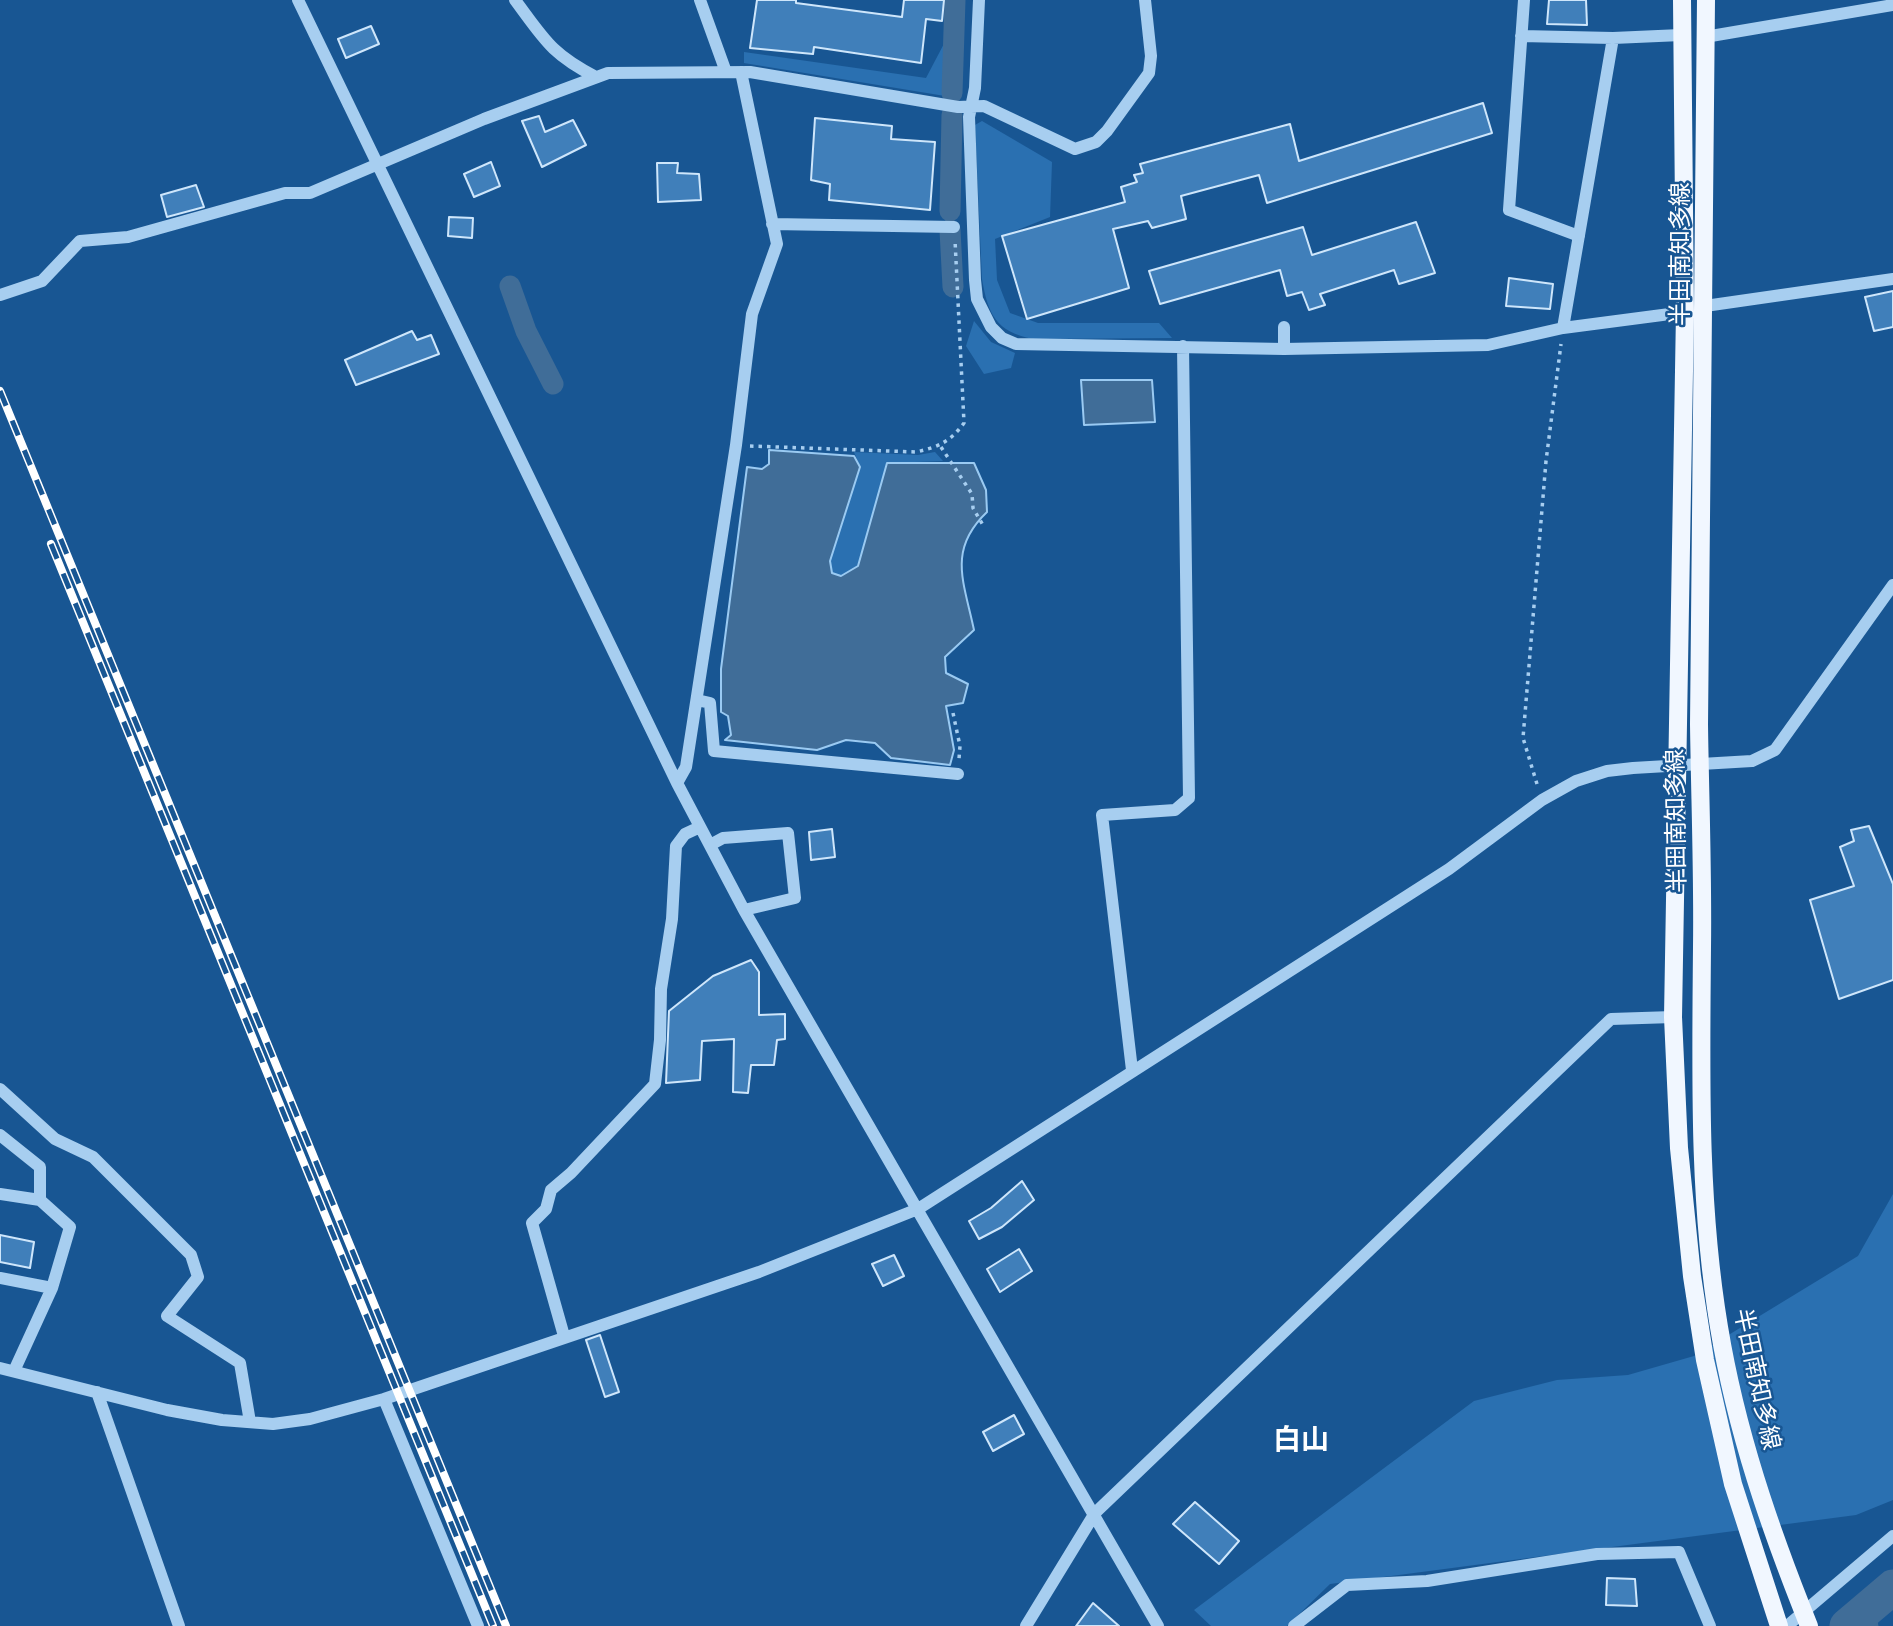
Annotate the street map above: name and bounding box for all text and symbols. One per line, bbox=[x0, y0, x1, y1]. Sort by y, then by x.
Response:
street label: 半田南知多線 bbox=[1666, 182, 1694, 326]
street label: 半田南知多線 bbox=[1660, 749, 1692, 893]
street label: 半田南知多線 bbox=[1728, 1306, 1786, 1452]
district label: 白山 bbox=[1273, 1423, 1329, 1457]

